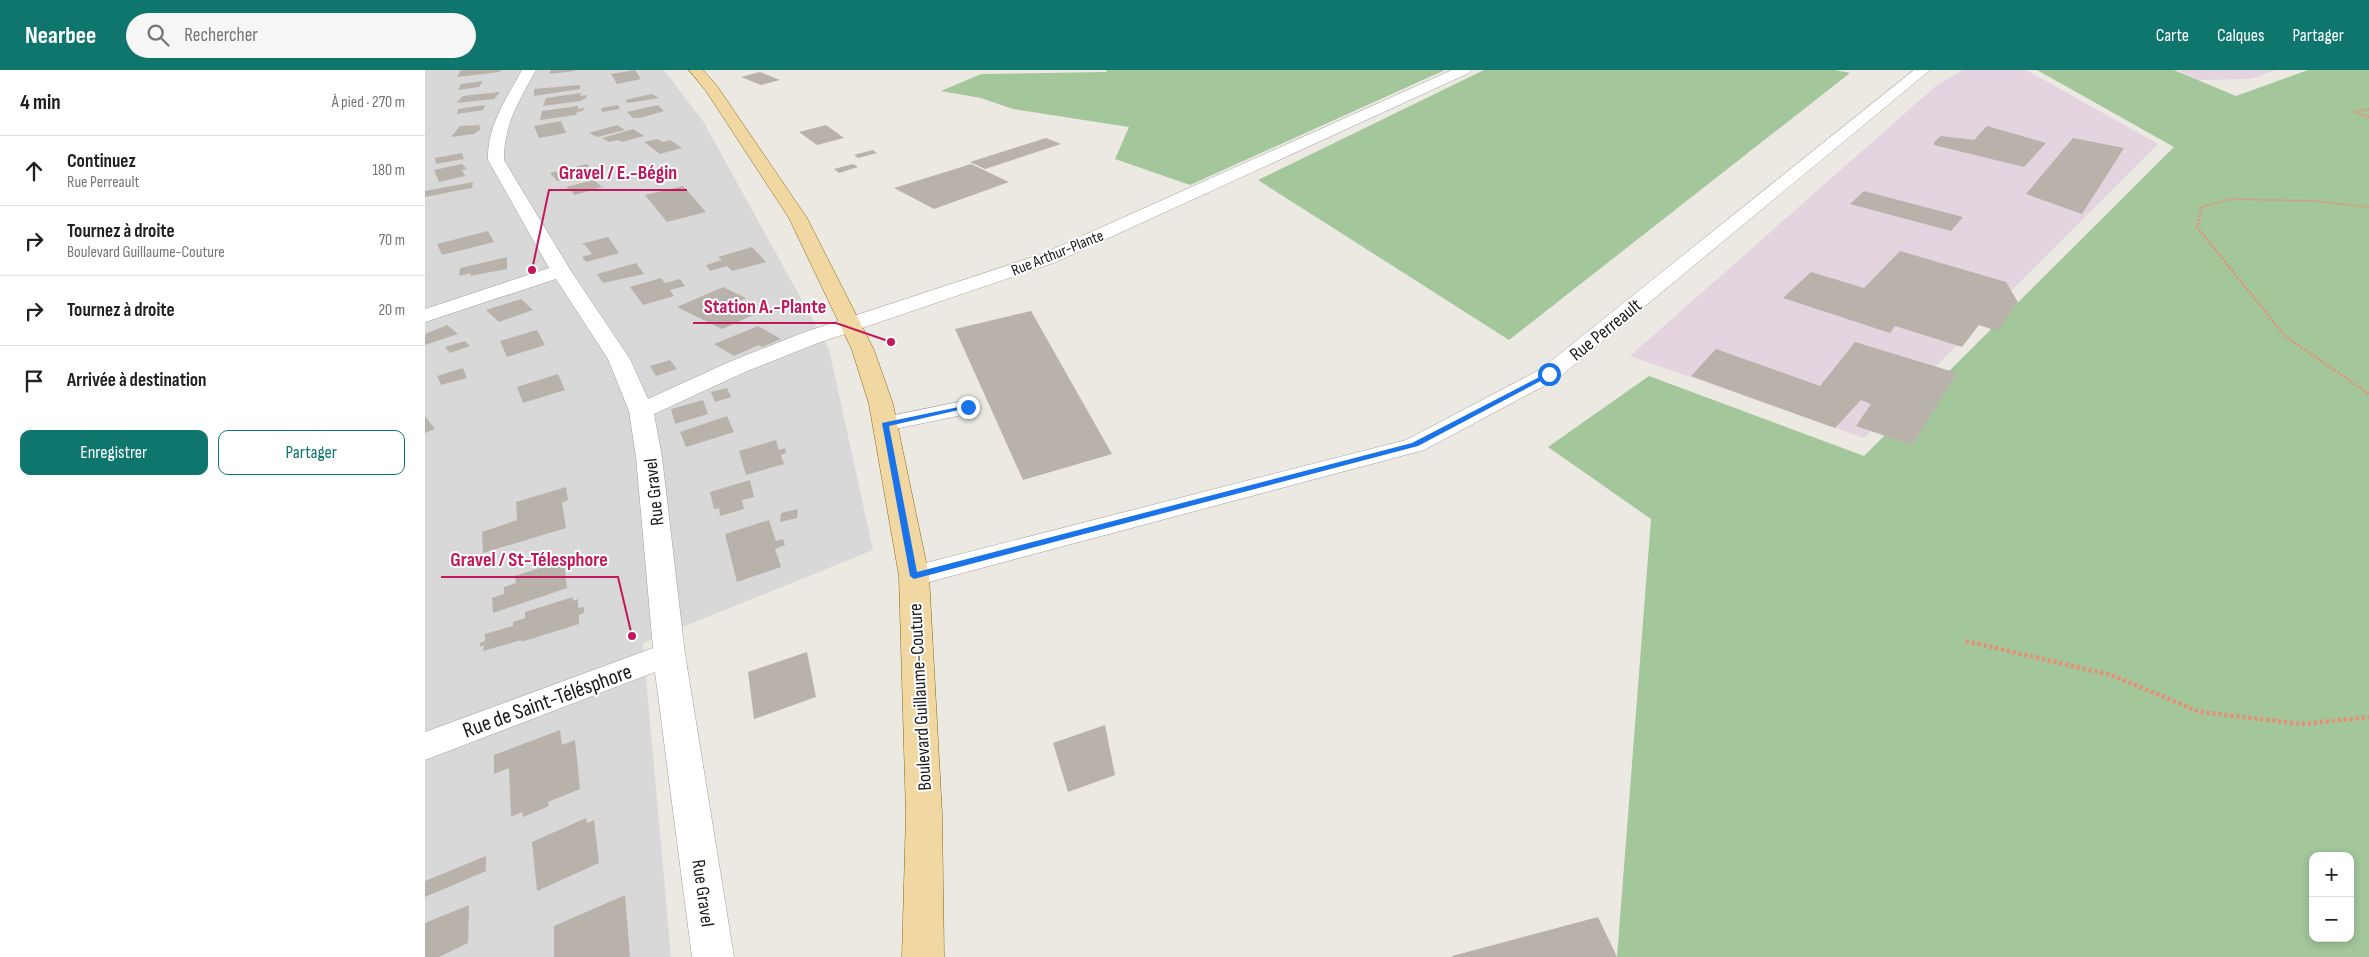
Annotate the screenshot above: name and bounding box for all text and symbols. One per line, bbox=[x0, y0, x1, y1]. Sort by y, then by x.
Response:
search box bbox=[126, 13, 476, 58]
text: Nearbee bbox=[25, 21, 96, 50]
icon: search bbox=[144, 21, 172, 49]
text: Rechercher bbox=[184, 24, 258, 47]
text: Carte bbox=[2156, 25, 2189, 46]
text: Calques bbox=[2217, 25, 2264, 46]
text: Partager bbox=[2292, 25, 2344, 46]
text: 4 min bbox=[20, 90, 61, 115]
text: À pied · 270 m bbox=[332, 93, 405, 112]
text: Continuez bbox=[67, 150, 136, 173]
callout: Gravel / E.-Bégin bbox=[549, 155, 687, 190]
icon: ahead bbox=[20, 157, 48, 185]
text: 180 m bbox=[372, 161, 405, 180]
text: Gravel / E.-Bégin bbox=[559, 161, 677, 185]
text: Rue Perreault bbox=[67, 173, 139, 192]
text: Tournez à droite bbox=[67, 220, 175, 243]
street label: Rue Arthur-Plante bbox=[1009, 226, 1106, 281]
icon: right bbox=[20, 227, 48, 255]
text: 70 m bbox=[379, 231, 405, 250]
text: Boulevard Guillaume-Couture bbox=[67, 243, 225, 262]
callout: Station A.-Plante bbox=[693, 288, 836, 323]
street label: Rue Perreault bbox=[1565, 294, 1647, 366]
text: Station A.-Plante bbox=[704, 295, 826, 319]
icon: right bbox=[20, 297, 48, 325]
text: Tournez à droite bbox=[67, 299, 175, 322]
text: 20 m bbox=[378, 301, 405, 320]
route start bbox=[1538, 363, 1561, 386]
icon: arrive bbox=[20, 367, 48, 395]
text: Arrivée à destination bbox=[67, 369, 207, 392]
route end bbox=[957, 396, 980, 419]
button: Enregistrer bbox=[20, 430, 208, 475]
button: Partager bbox=[218, 430, 405, 475]
street label: Rue Gravel bbox=[640, 457, 669, 527]
callout: Gravel / St-Télesphore bbox=[441, 542, 618, 577]
text: Gravel / St-Télesphore bbox=[450, 548, 608, 572]
street label: Boulevard Guillaume-Couture bbox=[904, 603, 937, 791]
street label: Rue de Saint-Télésphore bbox=[459, 658, 636, 745]
map controls bbox=[2309, 852, 2354, 942]
button: + bbox=[2309, 852, 2354, 897]
street label: Rue Gravel bbox=[686, 858, 719, 928]
button: − bbox=[2309, 897, 2354, 942]

